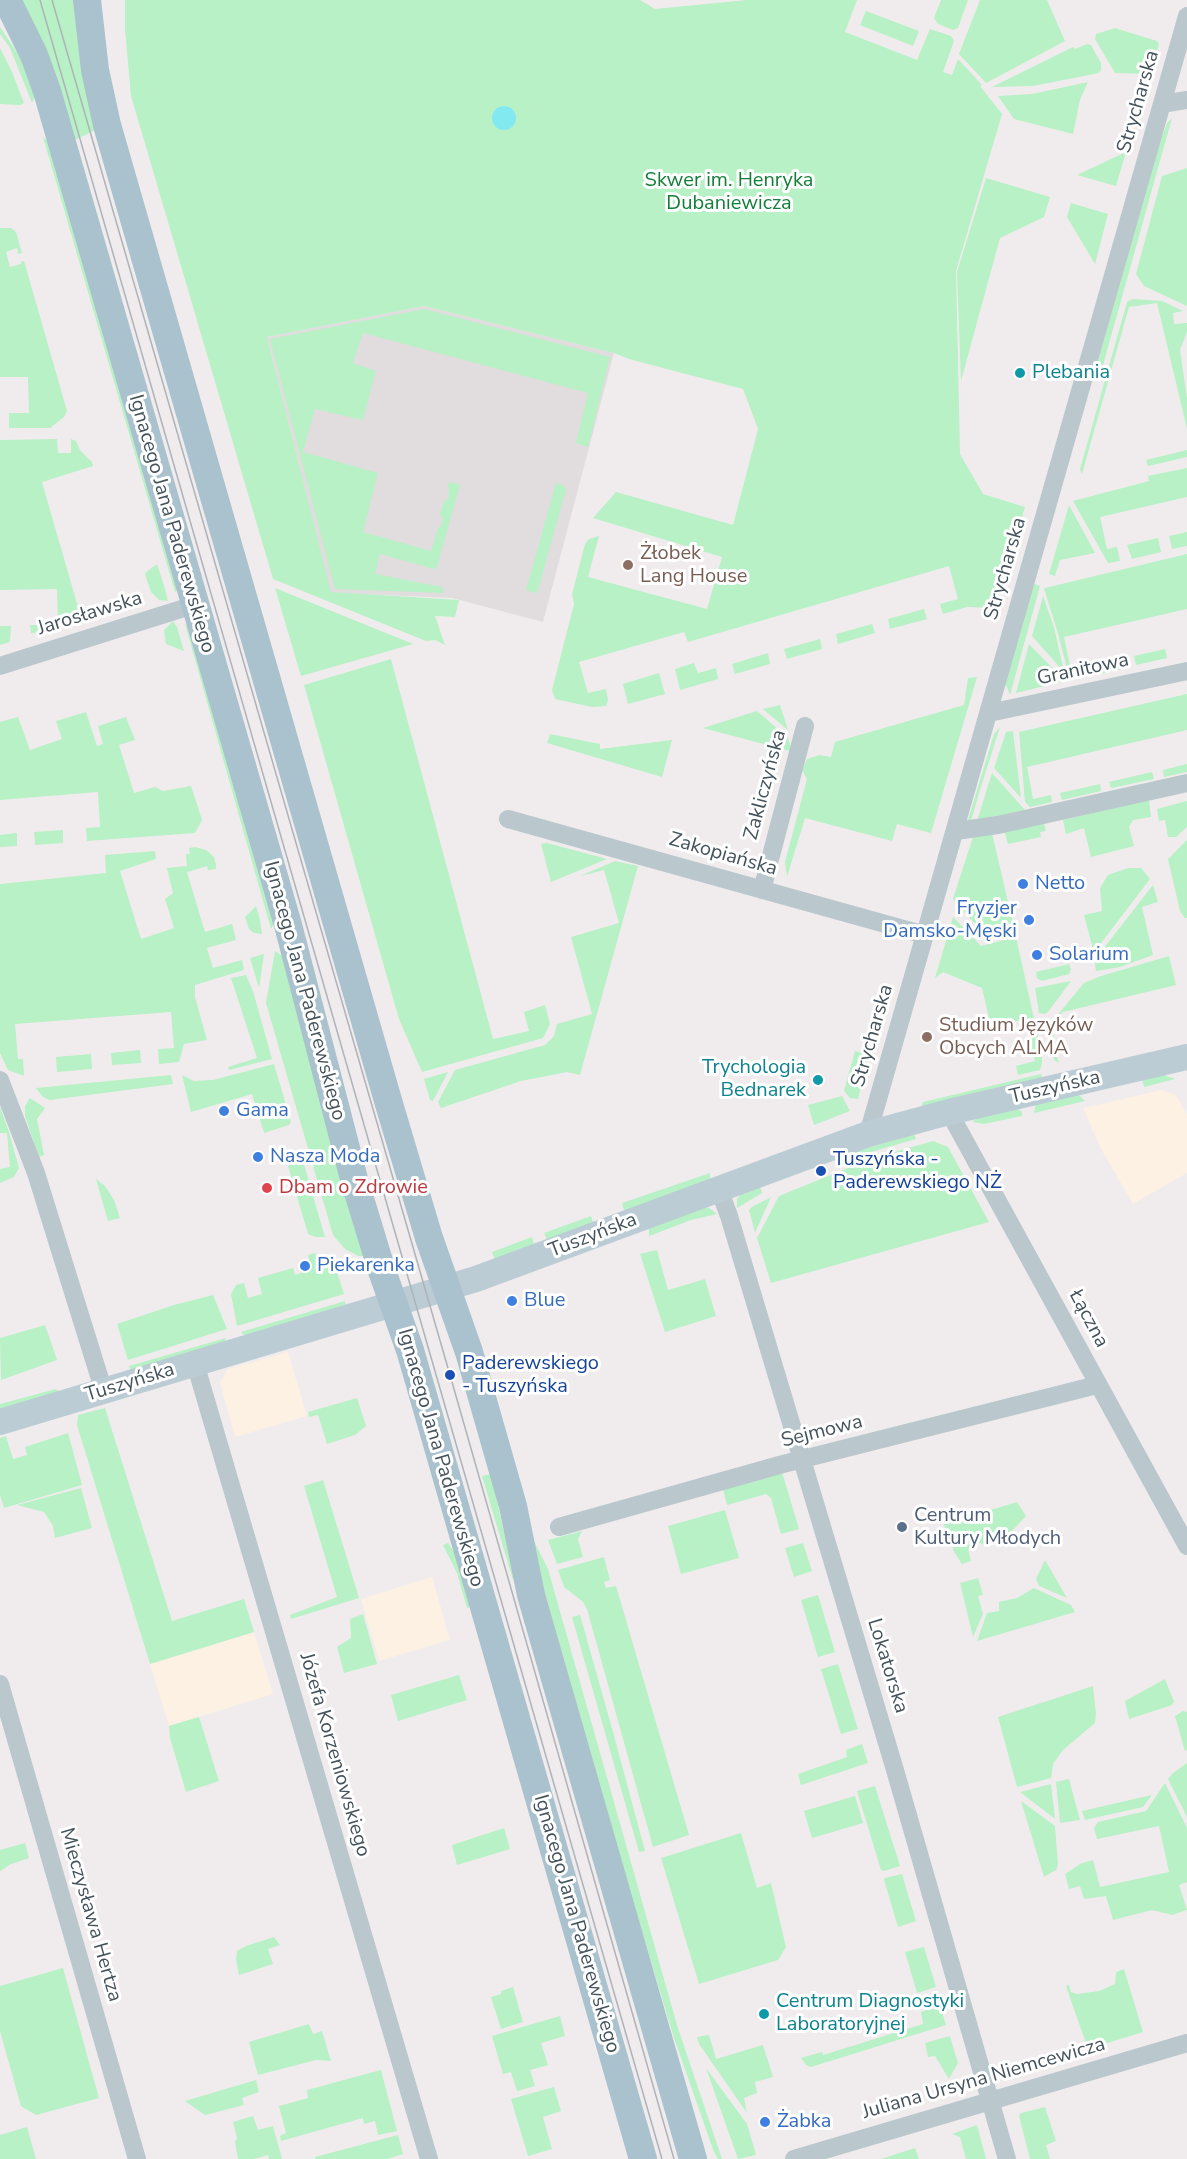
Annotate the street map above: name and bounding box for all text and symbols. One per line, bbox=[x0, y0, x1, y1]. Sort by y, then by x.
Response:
street label: Strycharska bbox=[1113, 48, 1165, 156]
park label: Skwer im. Henryka Dubaniewicza bbox=[645, 169, 813, 216]
place label: Plebania bbox=[1032, 361, 1110, 385]
marker: Plebania bbox=[1013, 366, 1027, 380]
street label: Ignacego Jana Paderewskiego bbox=[123, 392, 219, 656]
street label: Strycharska bbox=[980, 515, 1032, 623]
place label: Żłobek Lang House bbox=[640, 542, 747, 589]
marker: Żłobek Lang House bbox=[621, 558, 635, 572]
street label: Jarosławska bbox=[35, 587, 145, 641]
street label: Granitowa bbox=[1035, 649, 1131, 691]
street label: Zakliczyńska bbox=[740, 727, 792, 843]
street label: Zakopiańska bbox=[666, 828, 780, 882]
street label: Ignacego Jana Paderewskiego bbox=[258, 859, 350, 1123]
place label: Netto bbox=[1035, 872, 1085, 896]
marker: Netto bbox=[1016, 877, 1030, 891]
place label: Fryzjer Damsko-Męski bbox=[883, 897, 1017, 944]
marker: Fryzjer Damsko-Męski bbox=[1022, 913, 1036, 927]
place label: Solarium bbox=[1049, 943, 1129, 967]
marker: Solarium bbox=[1030, 948, 1044, 962]
street label: Strycharska bbox=[847, 982, 899, 1090]
place label: Studium Języków Obcych ALMA bbox=[939, 1014, 1093, 1061]
marker: Studium Języków Obcych ALMA bbox=[920, 1030, 934, 1044]
place label: Trychologia Bednarek bbox=[702, 1056, 806, 1103]
street label: Tuszyńska bbox=[1007, 1066, 1103, 1110]
marker: Trychologia Bednarek bbox=[811, 1073, 825, 1087]
place label: Gama bbox=[236, 1099, 289, 1123]
marker: Gama bbox=[217, 1104, 231, 1118]
place label: Nasza Moda bbox=[270, 1145, 380, 1169]
place label: Tuszyńska - Paderewskiego NŻ bbox=[833, 1148, 1002, 1195]
marker: Nasza Moda bbox=[251, 1150, 265, 1164]
marker: Tuszyńska - Paderewskiego NŻ bbox=[814, 1164, 828, 1178]
place label: Dbam o Zdrowie bbox=[279, 1176, 428, 1200]
marker: Dbam o Zdrowie bbox=[260, 1181, 274, 1195]
street label: Tuszyńska bbox=[546, 1208, 640, 1264]
place label: Piekarenka bbox=[317, 1254, 415, 1278]
marker: Piekarenka bbox=[298, 1259, 312, 1273]
street label: Łączna bbox=[1063, 1286, 1113, 1352]
place label: Blue bbox=[524, 1289, 565, 1313]
marker: Blue bbox=[505, 1294, 519, 1308]
street label: Ignacego Jana Paderewskiego bbox=[392, 1326, 488, 1590]
place label: Paderewskiego - Tuszyńska bbox=[462, 1352, 599, 1399]
street label: Tuszyńska bbox=[82, 1358, 178, 1408]
marker: Paderewskiego - Tuszyńska bbox=[443, 1368, 457, 1382]
street label: Sejmowa bbox=[779, 1410, 865, 1454]
place label: Centrum Kultury Młodych bbox=[914, 1504, 1061, 1551]
marker: Centrum Kultury Młodych bbox=[895, 1520, 909, 1534]
street label: Lokatorska bbox=[861, 1616, 913, 1716]
street label: Józefa Korzeniowskiego bbox=[293, 1650, 375, 1860]
street label: Ignacego Jana Paderewskiego bbox=[528, 1792, 624, 2056]
street label: Mieczysława Hertza bbox=[54, 1825, 126, 2005]
place label: Centrum Diagnostyki Laboratoryjnej bbox=[776, 1990, 964, 2037]
marker: Centrum Diagnostyki Laboratoryjnej bbox=[757, 2007, 771, 2021]
street label: Juliana Ursyna Niemcewicza bbox=[860, 2033, 1108, 2125]
place label: Żabka bbox=[777, 2110, 831, 2134]
marker: Żabka bbox=[758, 2115, 772, 2129]

